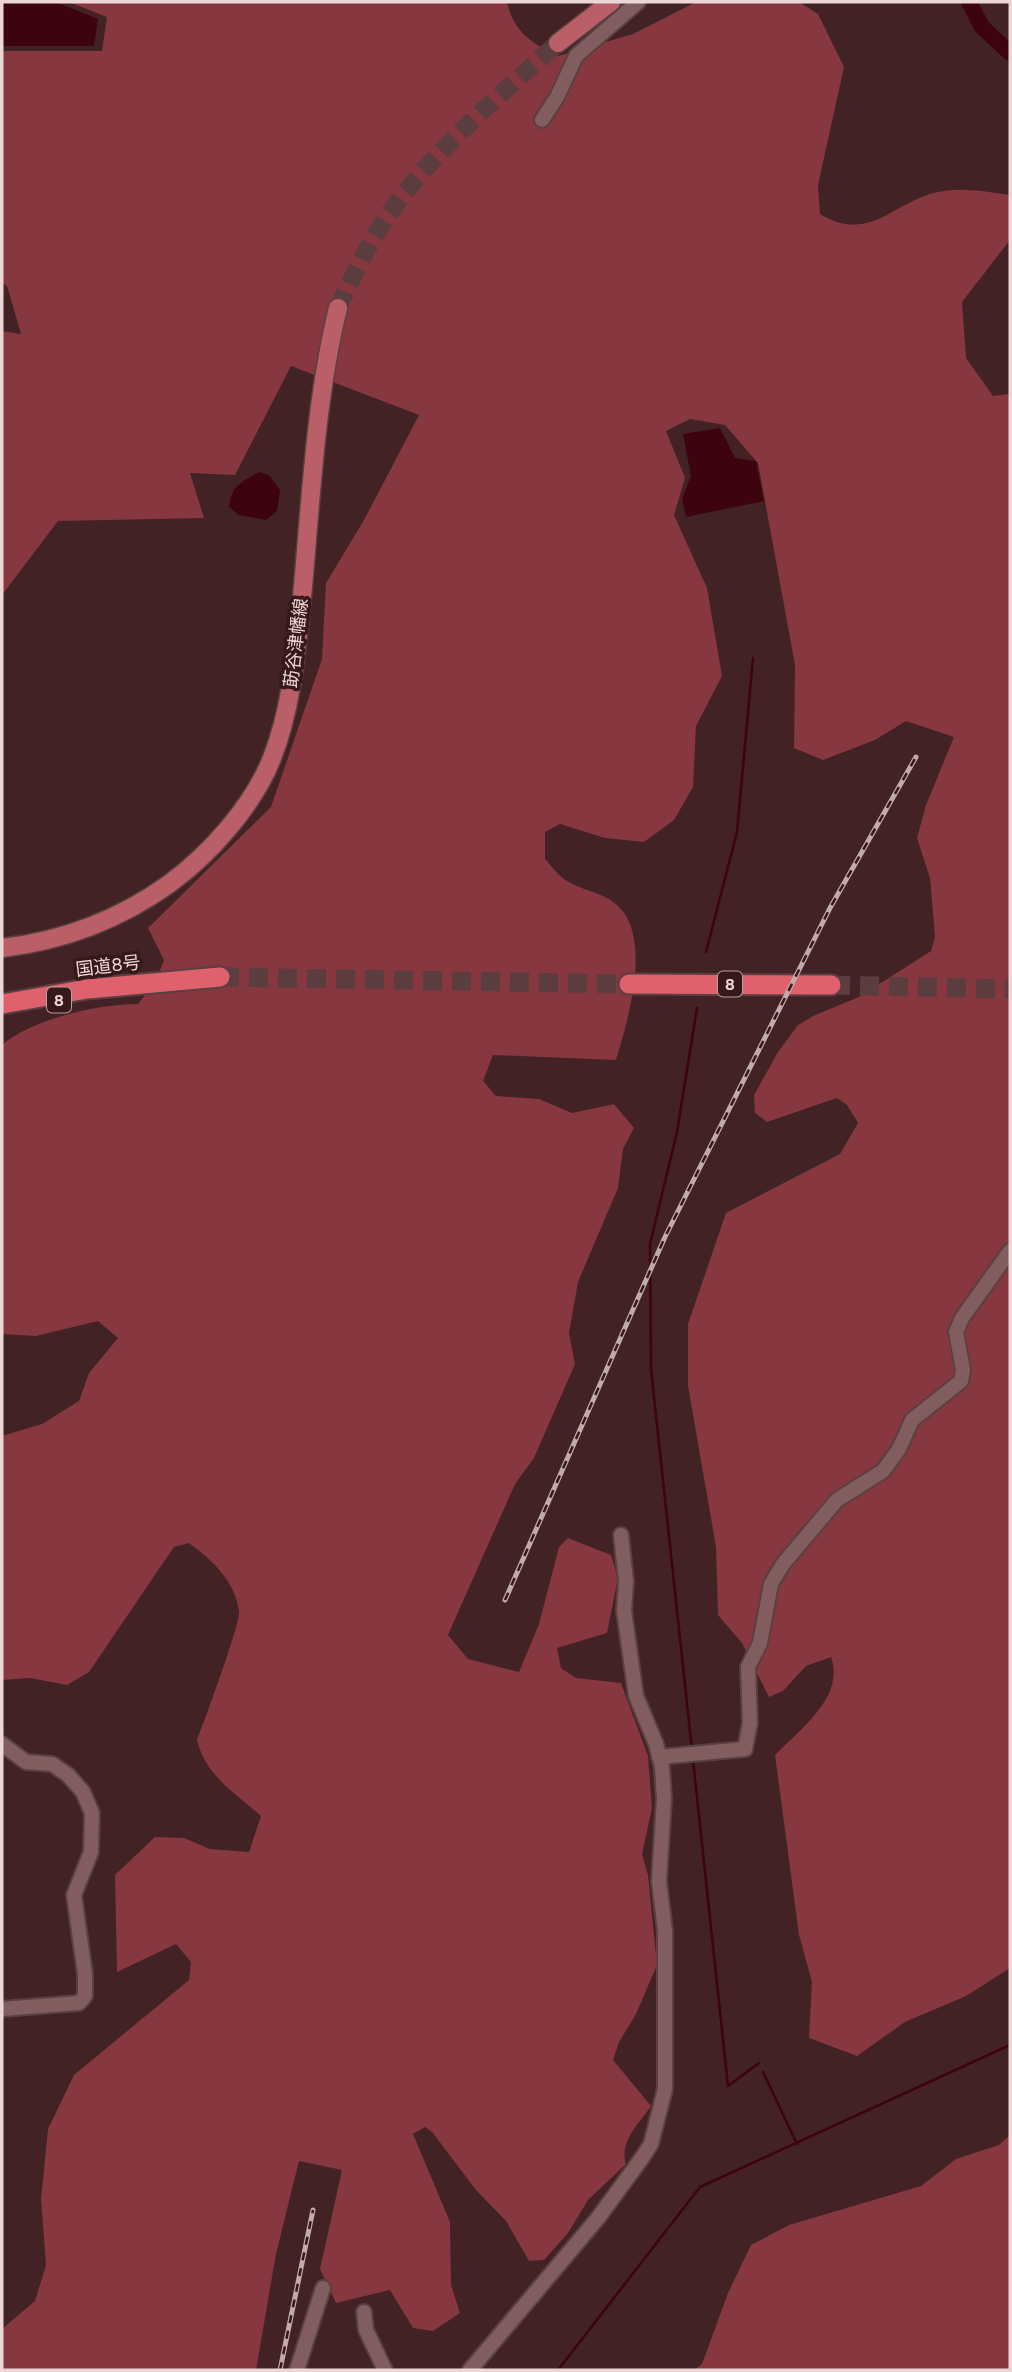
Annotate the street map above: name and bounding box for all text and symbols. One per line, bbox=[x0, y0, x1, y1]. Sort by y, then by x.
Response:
street label: 莇谷津幡線 bbox=[280, 597, 312, 689]
street label: 国道8号 bbox=[74, 951, 142, 981]
road number: 8 bbox=[718, 972, 742, 996]
road number: 8 bbox=[47, 988, 71, 1012]

